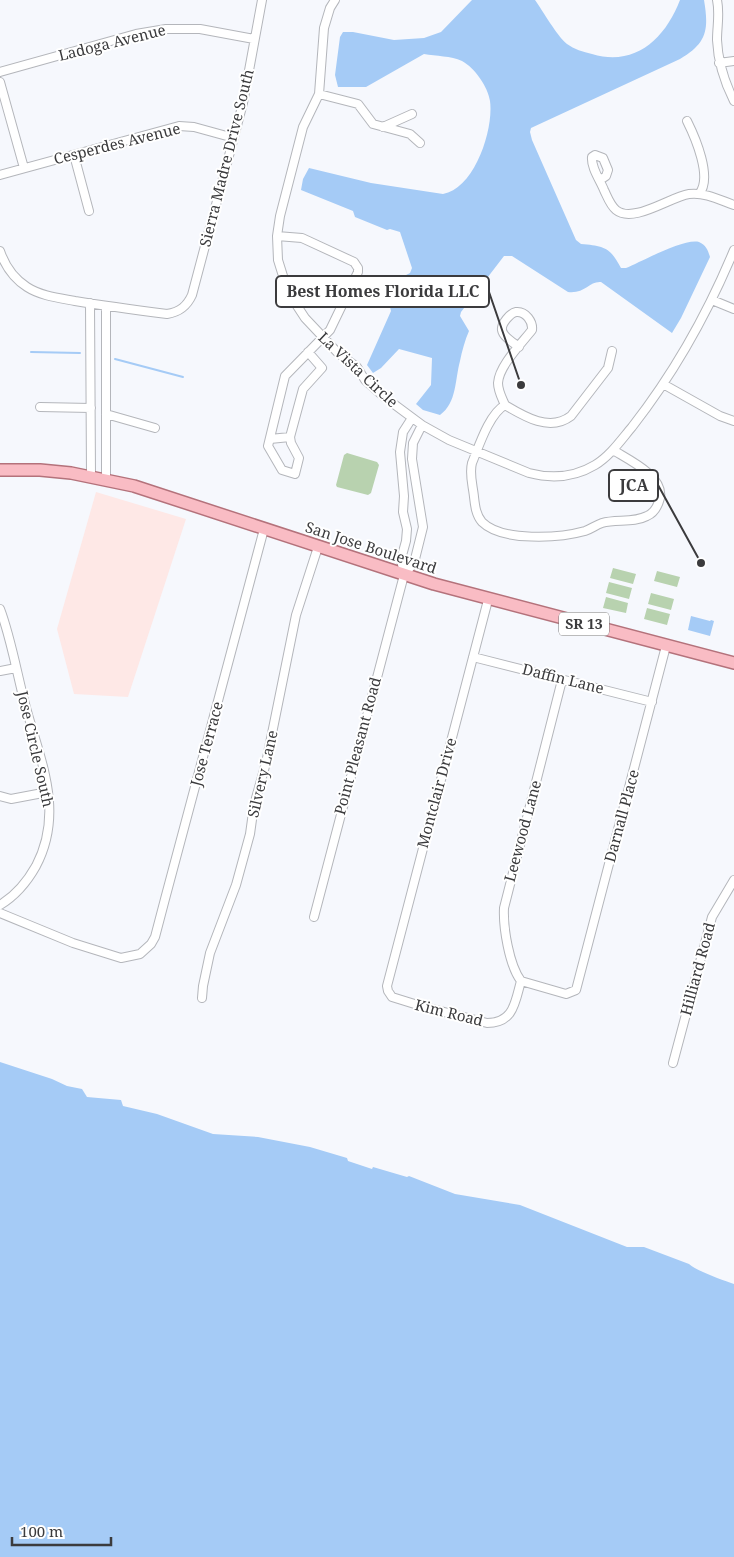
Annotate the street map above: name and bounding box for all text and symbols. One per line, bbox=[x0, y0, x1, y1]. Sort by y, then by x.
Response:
street label: Ladoga Avenue bbox=[56, 19, 167, 65]
street label: Sierra Madre Drive South bbox=[194, 66, 258, 249]
street label: Cesperdes Avenue bbox=[51, 118, 182, 168]
callout: Best Homes Florida LLC bbox=[276, 276, 489, 307]
text: Best Homes Florida LLC bbox=[286, 280, 480, 302]
street label: La Vista Circle bbox=[315, 327, 403, 411]
callout: JCA bbox=[609, 470, 658, 501]
text: JCA bbox=[618, 474, 649, 496]
street label: San Jose Boulevard bbox=[303, 516, 440, 578]
road number: SR 13 bbox=[559, 612, 609, 636]
street label: Daffin Lane bbox=[520, 658, 606, 698]
street label: Point Pleasant Road bbox=[329, 675, 385, 817]
street label: Jose Circle South bbox=[13, 688, 59, 809]
street label: Jose Terrace bbox=[185, 699, 227, 789]
street label: Silvery Lane bbox=[242, 728, 282, 820]
street label: Montclair Drive bbox=[412, 735, 460, 850]
street label: Darnall Place bbox=[599, 767, 643, 864]
street label: Leewood Lane bbox=[499, 778, 545, 884]
street label: Hilliard Road bbox=[675, 920, 719, 1017]
street label: Kim Road bbox=[413, 994, 485, 1030]
scale bar bbox=[12, 1514, 111, 1546]
text: 100 m bbox=[20, 1521, 63, 1541]

